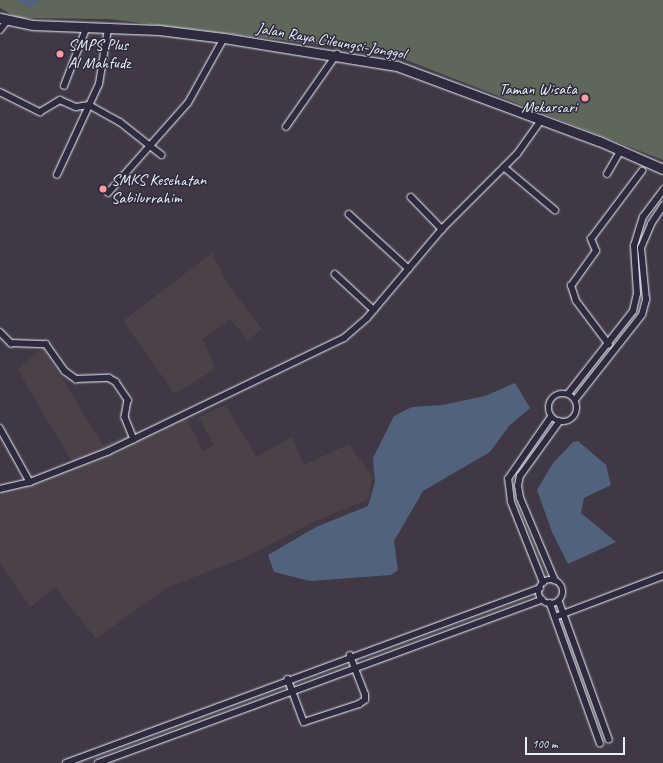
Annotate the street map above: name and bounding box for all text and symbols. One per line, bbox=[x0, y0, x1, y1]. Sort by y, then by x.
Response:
street label: Jalan Raya Cileungsi-Jonggol bbox=[255, 18, 407, 64]
place label: SMPS Plus Al Mahfudz bbox=[68, 35, 130, 73]
marker: SMPS Plus Al Mahfudz bbox=[55, 49, 65, 59]
place label: Taman Wisata Mekarsari bbox=[499, 79, 577, 117]
marker: Taman Wisata Mekarsari bbox=[580, 93, 590, 103]
place label: SMKS Kesehatan Sabilurrahim bbox=[111, 170, 206, 208]
marker: SMKS Kesehatan Sabilurrahim bbox=[98, 184, 108, 194]
scale bar bbox=[527, 729, 627, 755]
text: 100 m bbox=[532, 736, 558, 752]

